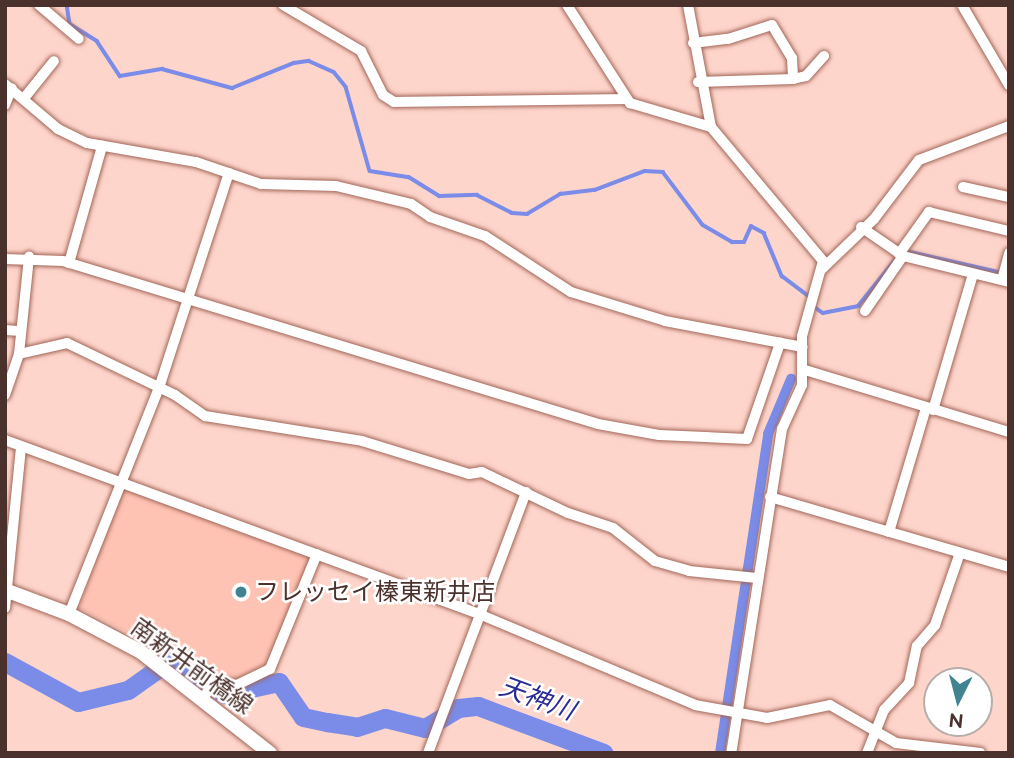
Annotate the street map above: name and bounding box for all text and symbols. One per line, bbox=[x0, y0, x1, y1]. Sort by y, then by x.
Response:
place label: フレッセイ榛東新井店 bbox=[255, 578, 495, 606]
marker: フレッセイ榛東新井店 bbox=[233, 584, 249, 600]
street label: 南新井前橋線 bbox=[125, 612, 259, 720]
north arrow bbox=[923, 667, 993, 737]
water label: 天神川 bbox=[495, 671, 579, 727]
text: N bbox=[948, 709, 964, 733]

